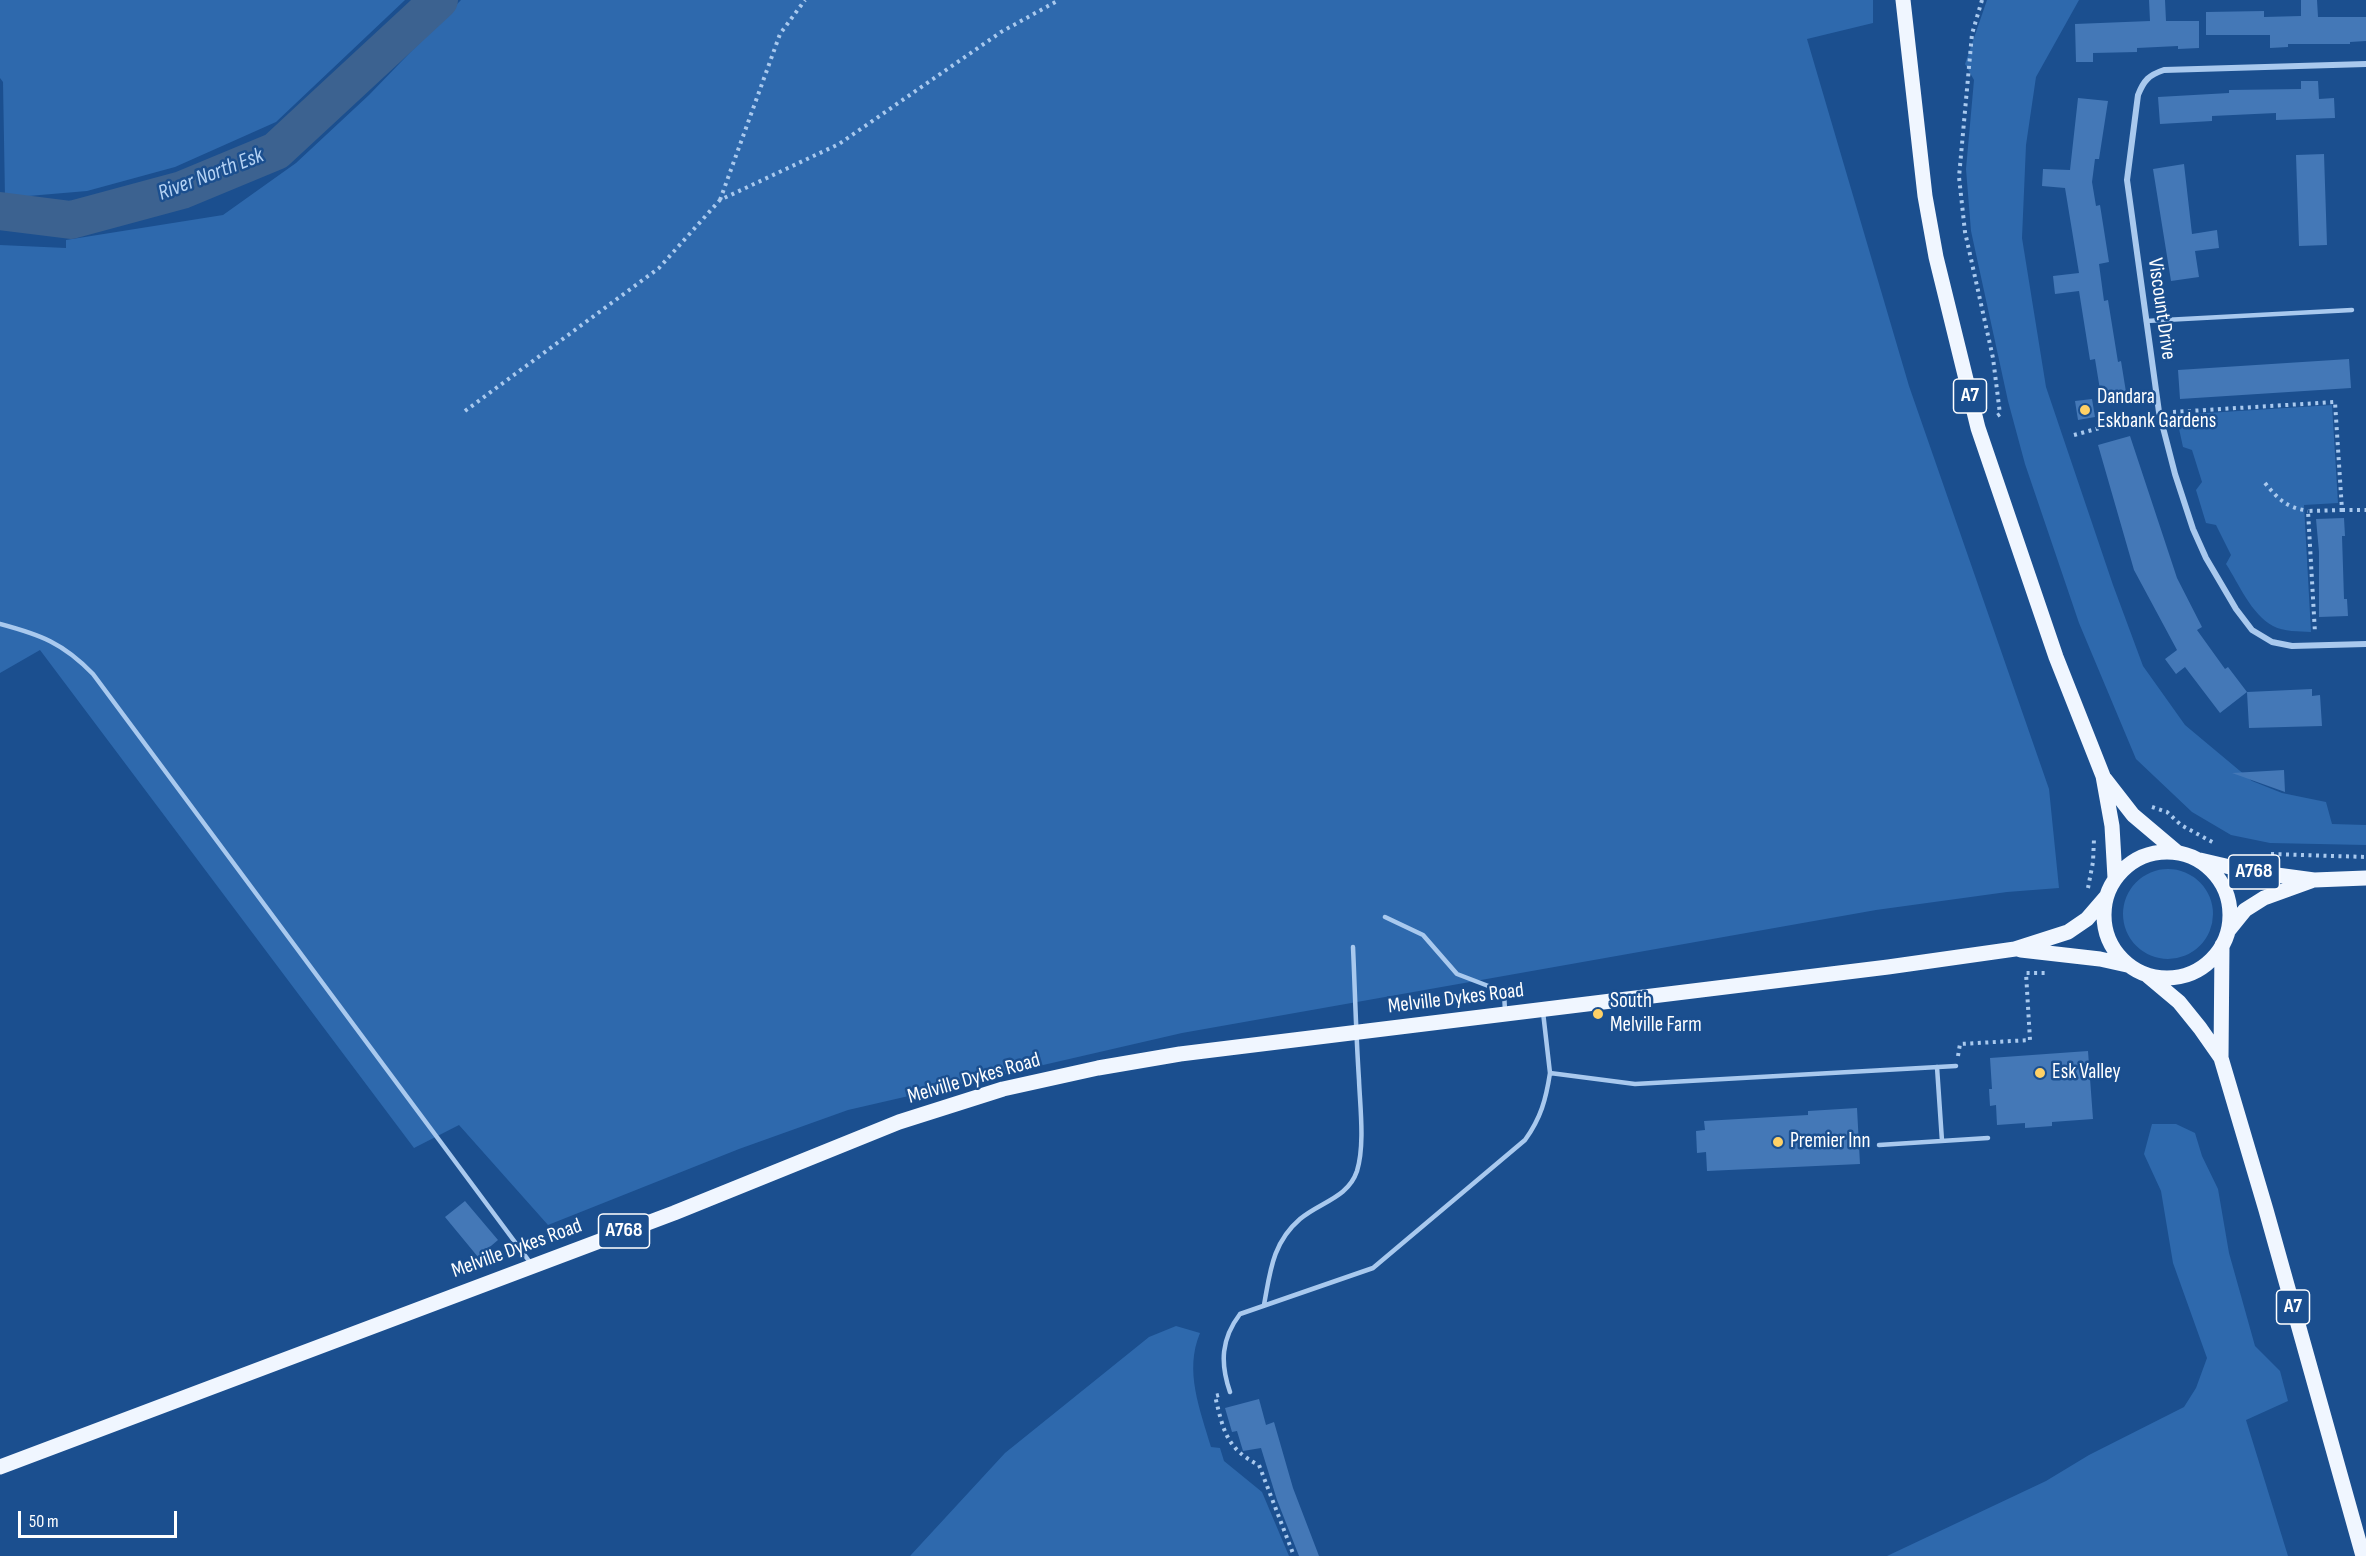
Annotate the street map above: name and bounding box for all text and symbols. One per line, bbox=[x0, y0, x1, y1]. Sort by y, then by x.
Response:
water label: River North Esk bbox=[155, 143, 267, 207]
street label: Viscount Drive bbox=[2141, 257, 2181, 361]
road number: A7 bbox=[1954, 379, 1986, 413]
place label: Dandara Eskbank Gardens bbox=[2097, 385, 2216, 435]
marker: Dandara Eskbank Gardens bbox=[2078, 403, 2092, 417]
road number: A768 bbox=[2228, 855, 2280, 889]
street label: Melville Dykes Road bbox=[1387, 978, 1525, 1020]
place label: South Melville Farm bbox=[1610, 989, 1702, 1039]
marker: South Melville Farm bbox=[1591, 1007, 1605, 1021]
street label: Melville Dykes Road bbox=[905, 1048, 1043, 1110]
place label: Esk Valley bbox=[2052, 1060, 2121, 1086]
marker: Esk Valley bbox=[2033, 1066, 2047, 1080]
place label: Premier Inn bbox=[1790, 1129, 1870, 1155]
marker: Premier Inn bbox=[1771, 1135, 1785, 1149]
street label: Melville Dykes Road bbox=[448, 1214, 586, 1284]
road number: A768 bbox=[598, 1214, 650, 1248]
road number: A7 bbox=[2276, 1290, 2310, 1324]
scale bar bbox=[21, 1499, 180, 1537]
text: 50 m bbox=[29, 1511, 59, 1532]

